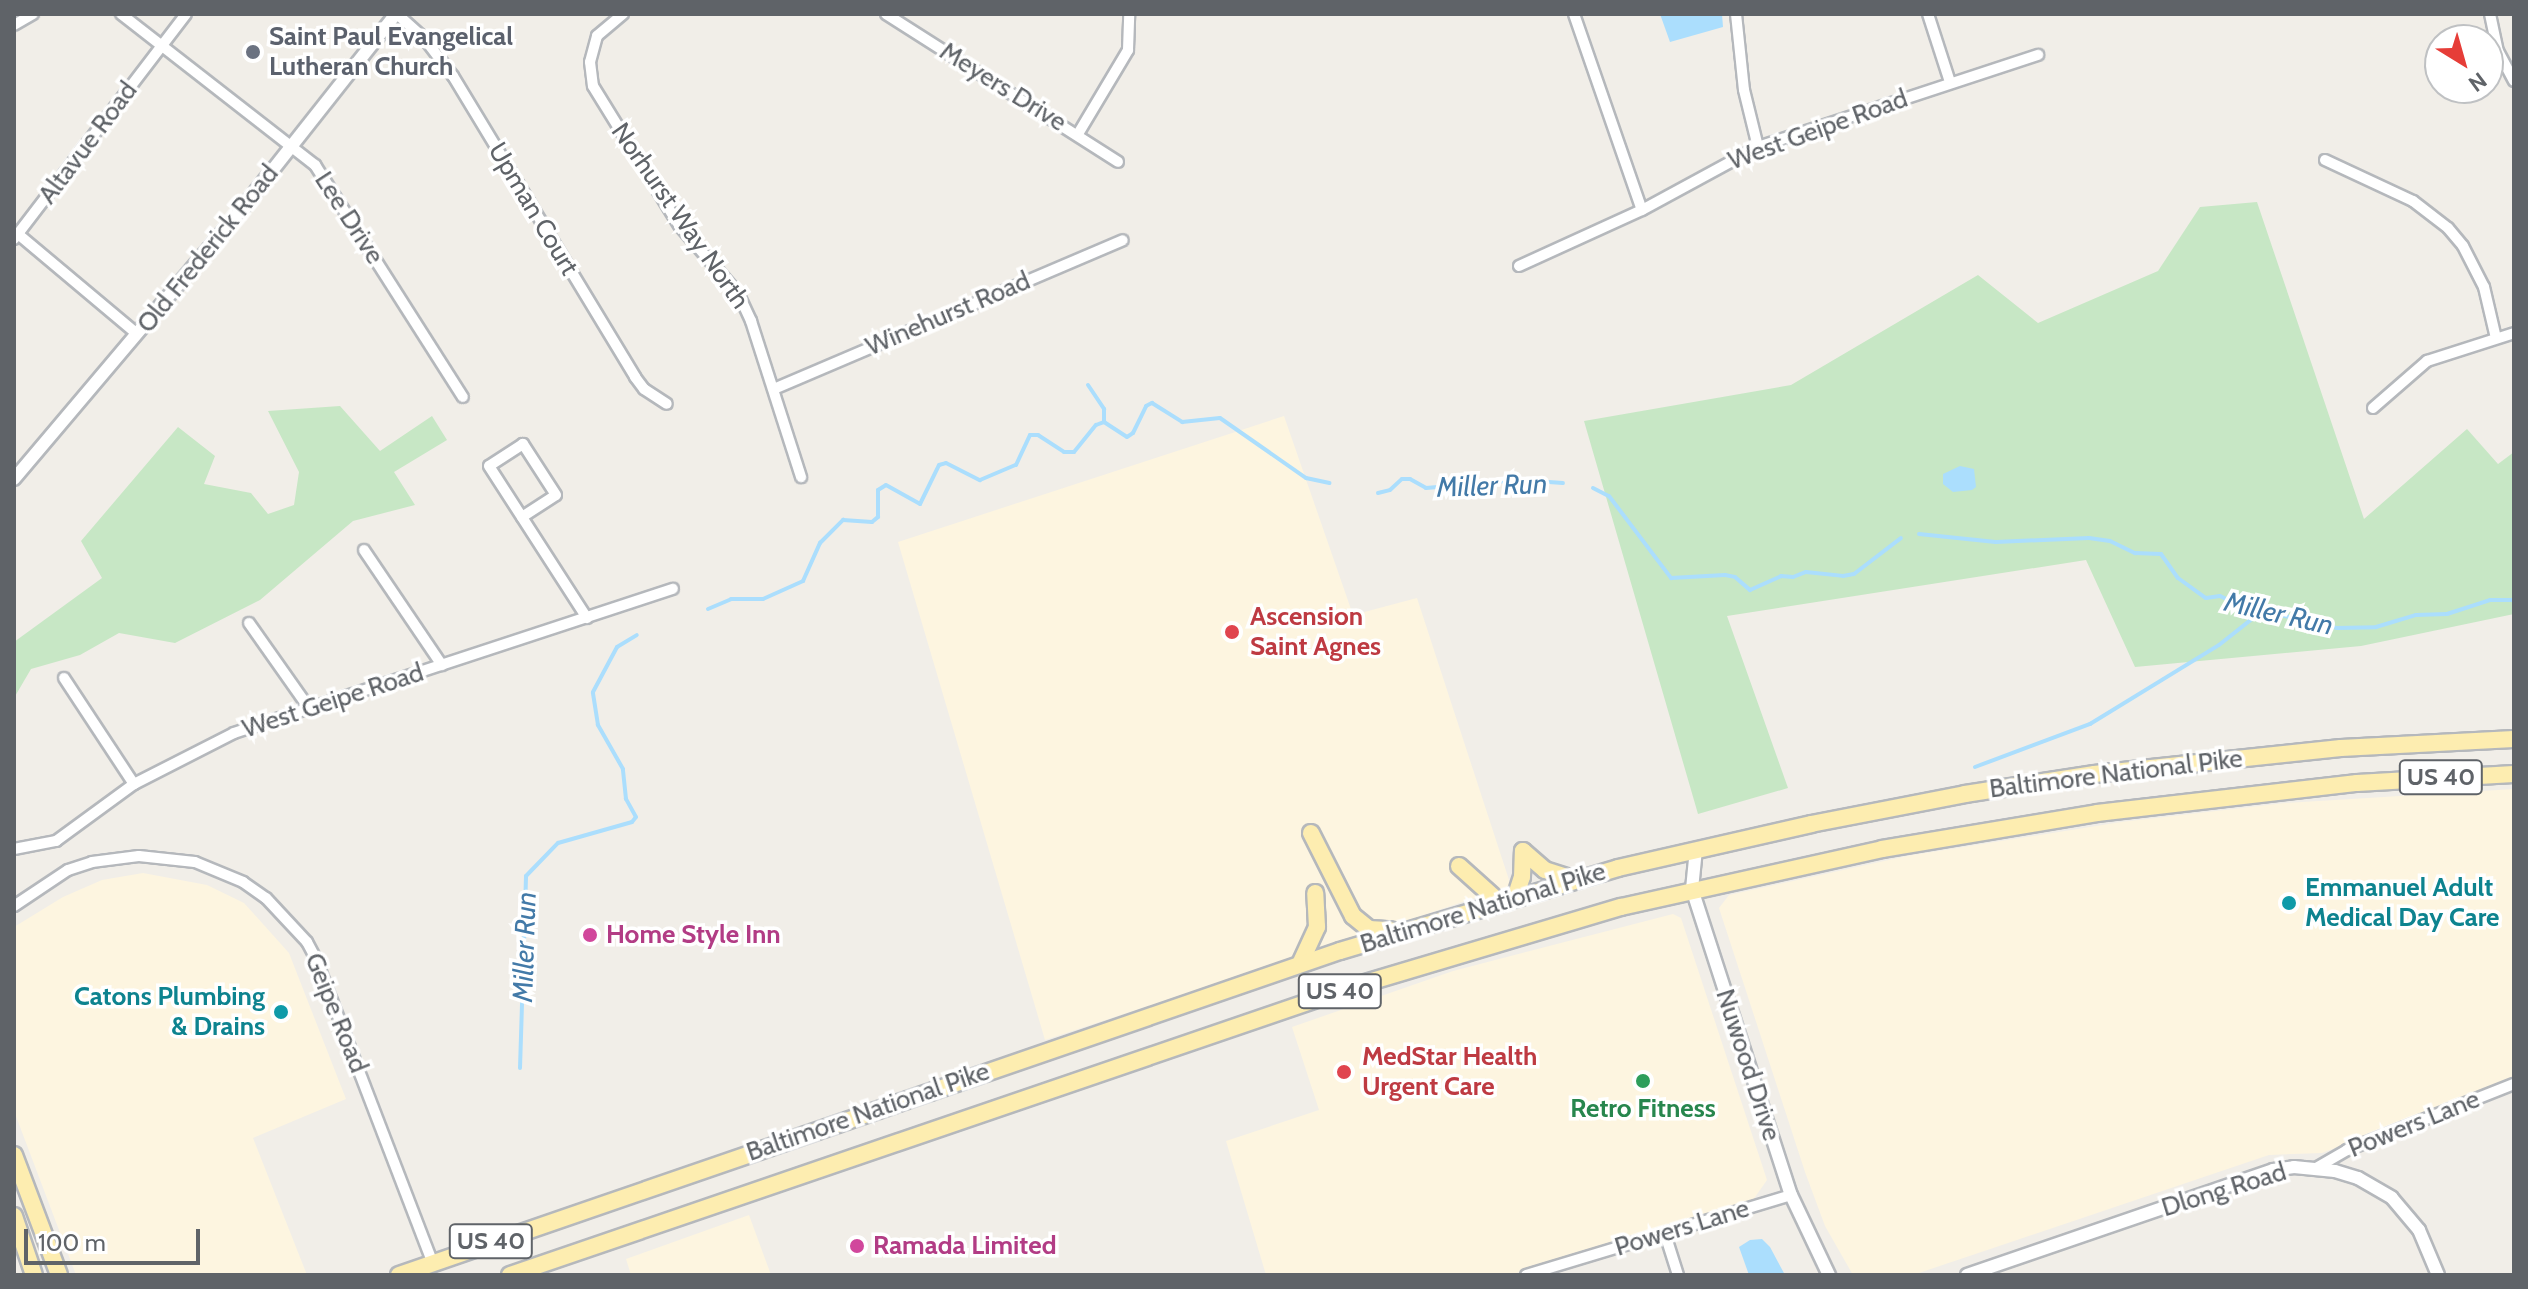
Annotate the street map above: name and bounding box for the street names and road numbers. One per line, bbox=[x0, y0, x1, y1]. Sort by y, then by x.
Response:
street label: Meyers Drive bbox=[934, 36, 1072, 138]
street label: Altavue Road bbox=[32, 76, 144, 210]
street label: West Geipe Road bbox=[1724, 83, 1912, 177]
street label: Norhurst Way North bbox=[604, 117, 756, 315]
street label: Upman Court bbox=[481, 137, 585, 281]
street label: Old Frederick Road bbox=[131, 159, 285, 339]
street label: Lee Drive bbox=[308, 166, 390, 270]
street label: Winehurst Road bbox=[861, 265, 1035, 363]
street label: West Geipe Road bbox=[239, 657, 427, 745]
street label: Baltimore National Pike bbox=[1988, 743, 2244, 805]
road number: US 40 bbox=[2397, 757, 2485, 797]
street label: Baltimore National Pike bbox=[1357, 856, 1609, 960]
street label: Geipe Road bbox=[298, 949, 374, 1077]
road number: US 40 bbox=[1296, 971, 1384, 1011]
street label: Nuwood Drive bbox=[1709, 985, 1787, 1145]
street label: Baltimore National Pike bbox=[742, 1056, 994, 1168]
street label: Powers Lane bbox=[2344, 1084, 2484, 1164]
street label: Dlong Road bbox=[2158, 1156, 2290, 1224]
street label: Powers Lane bbox=[1611, 1193, 1753, 1263]
road number: US 40 bbox=[447, 1221, 535, 1261]

